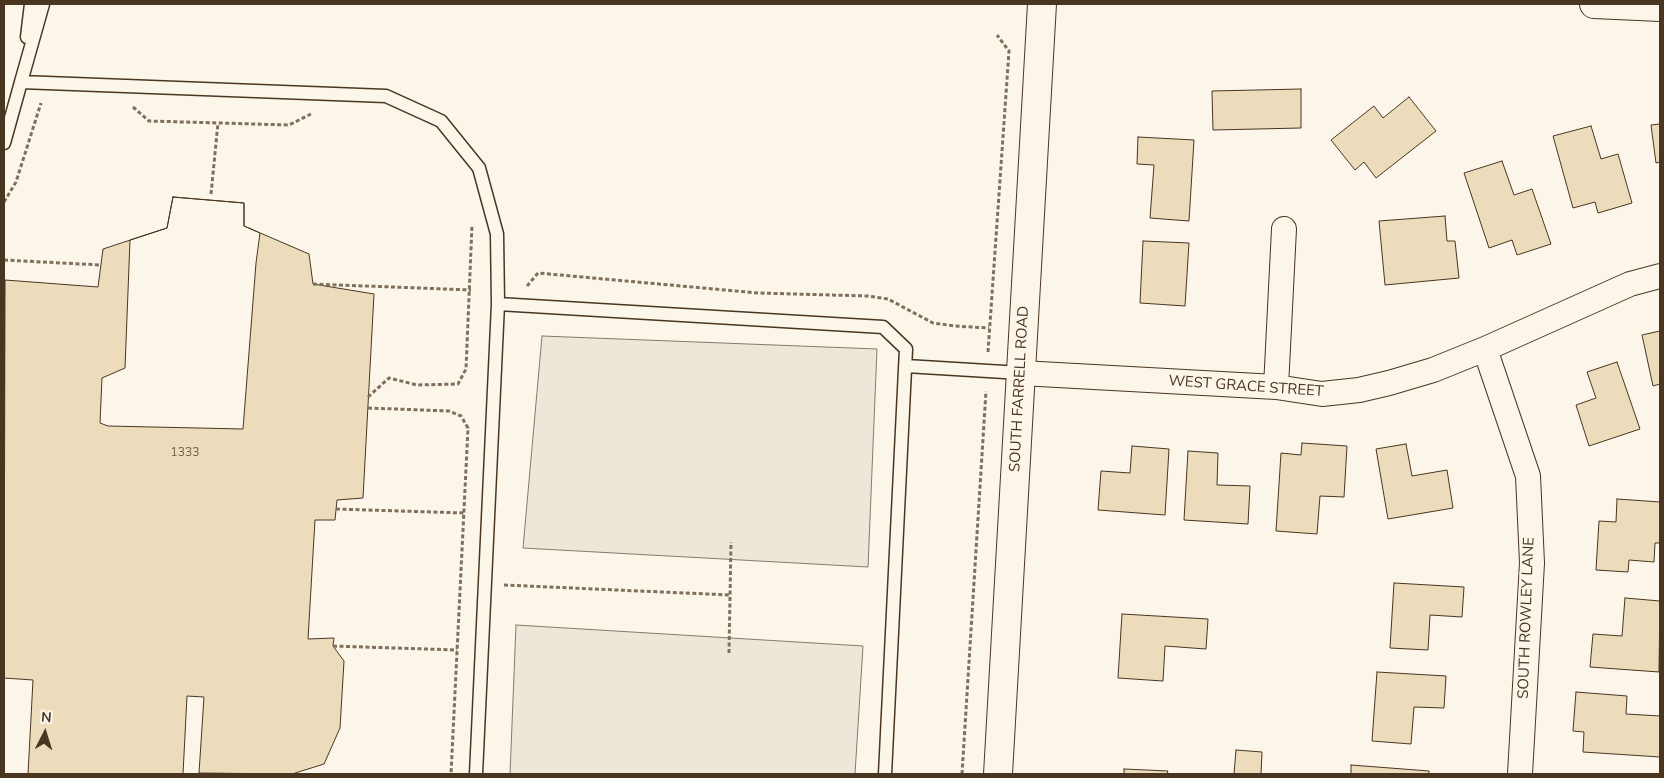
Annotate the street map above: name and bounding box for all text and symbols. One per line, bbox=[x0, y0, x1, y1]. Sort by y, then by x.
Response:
street label: SOUTH FARRELL ROAD bbox=[1007, 305, 1033, 473]
street label: WEST GRACE STREET bbox=[1168, 373, 1324, 401]
house number: 1333 bbox=[171, 446, 199, 460]
street label: SOUTH ROWLEY LANE bbox=[1515, 537, 1539, 699]
north arrow bbox=[20, 708, 70, 758]
text: N bbox=[40, 708, 52, 727]

